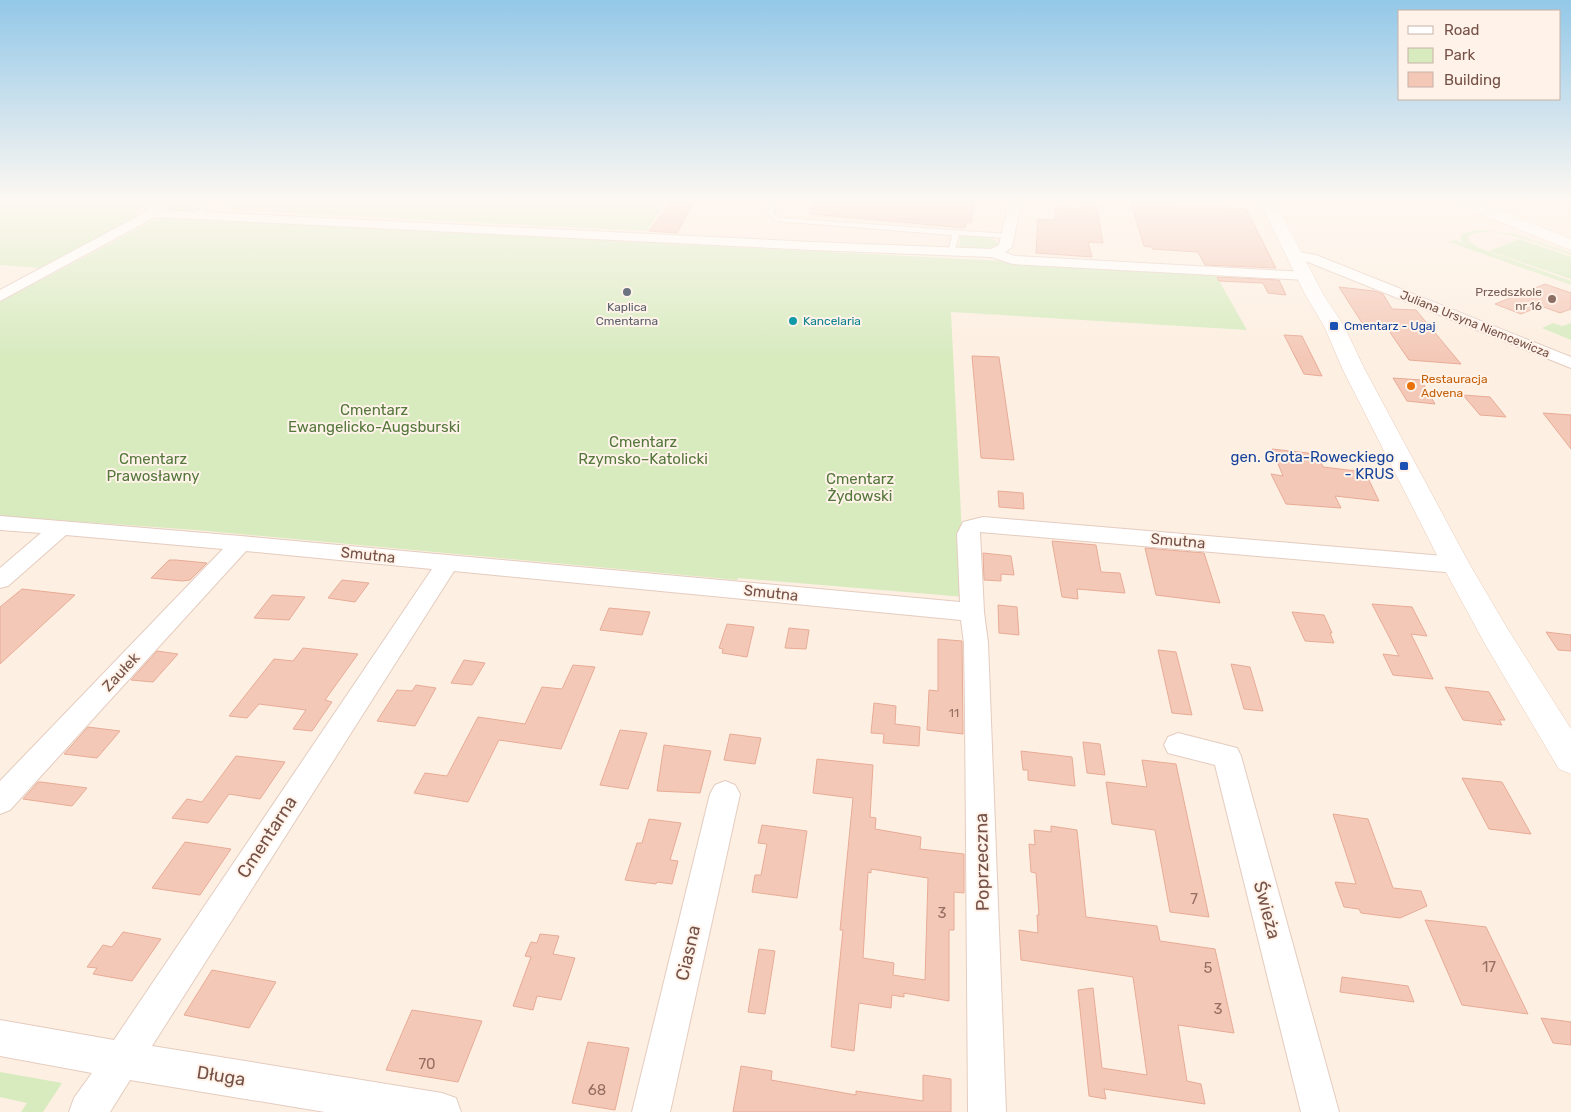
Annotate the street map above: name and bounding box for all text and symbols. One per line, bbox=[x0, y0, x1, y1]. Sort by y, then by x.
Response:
legend bbox=[1398, 10, 1561, 100]
text: Road bbox=[1444, 21, 1480, 39]
text: Park bbox=[1444, 46, 1475, 64]
text: Building bbox=[1444, 71, 1501, 89]
place label: Przedszkole nr 16 bbox=[1475, 285, 1542, 313]
marker: Kaplica Cmentarna bbox=[621, 286, 633, 298]
street label: Juliana Ursyna Niemcewicza bbox=[1398, 288, 1552, 360]
marker: Przedszkole nr 16 bbox=[1546, 293, 1558, 305]
place label: Kaplica Cmentarna bbox=[596, 300, 658, 328]
place label: Kancelaria bbox=[803, 314, 861, 328]
marker: Kancelaria bbox=[787, 315, 799, 327]
place label: Cmentarz - Ugaj bbox=[1344, 319, 1436, 333]
marker: Cmentarz - Ugaj bbox=[1328, 320, 1340, 332]
place label: Restauracja Advena bbox=[1421, 372, 1488, 400]
marker: Restauracja Advena bbox=[1405, 380, 1417, 392]
park label: Cmentarz Ewangelicko-Augsburski bbox=[288, 401, 460, 436]
park label: Cmentarz Rzymsko–Katolicki bbox=[578, 433, 708, 468]
place label: gen. Grota-Roweckiego - KRUS bbox=[1231, 448, 1394, 483]
park label: Cmentarz Prawosławny bbox=[106, 450, 200, 485]
marker: gen. Grota-Roweckiego - KRUS bbox=[1398, 460, 1410, 472]
park label: Cmentarz Żydowski bbox=[826, 470, 894, 505]
street label: Smutna bbox=[1150, 530, 1206, 552]
street label: Smutna bbox=[340, 543, 396, 567]
street label: Smutna bbox=[743, 581, 799, 605]
street label: Zaułek bbox=[99, 649, 144, 695]
house number: 11 bbox=[949, 706, 959, 720]
street label: Cmentarna bbox=[232, 792, 302, 882]
street label: Poprzeczna bbox=[970, 813, 994, 911]
street label: Świeża bbox=[1249, 879, 1285, 941]
house number: 7 bbox=[1190, 890, 1198, 908]
house number: 3 bbox=[937, 904, 947, 922]
street label: Ciasna bbox=[671, 923, 705, 983]
house number: 17 bbox=[1482, 958, 1496, 976]
house number: 5 bbox=[1204, 959, 1213, 977]
house number: 3 bbox=[1213, 1000, 1223, 1018]
house number: 70 bbox=[418, 1055, 436, 1073]
street label: Długa bbox=[195, 1061, 247, 1091]
house number: 68 bbox=[588, 1081, 606, 1099]

